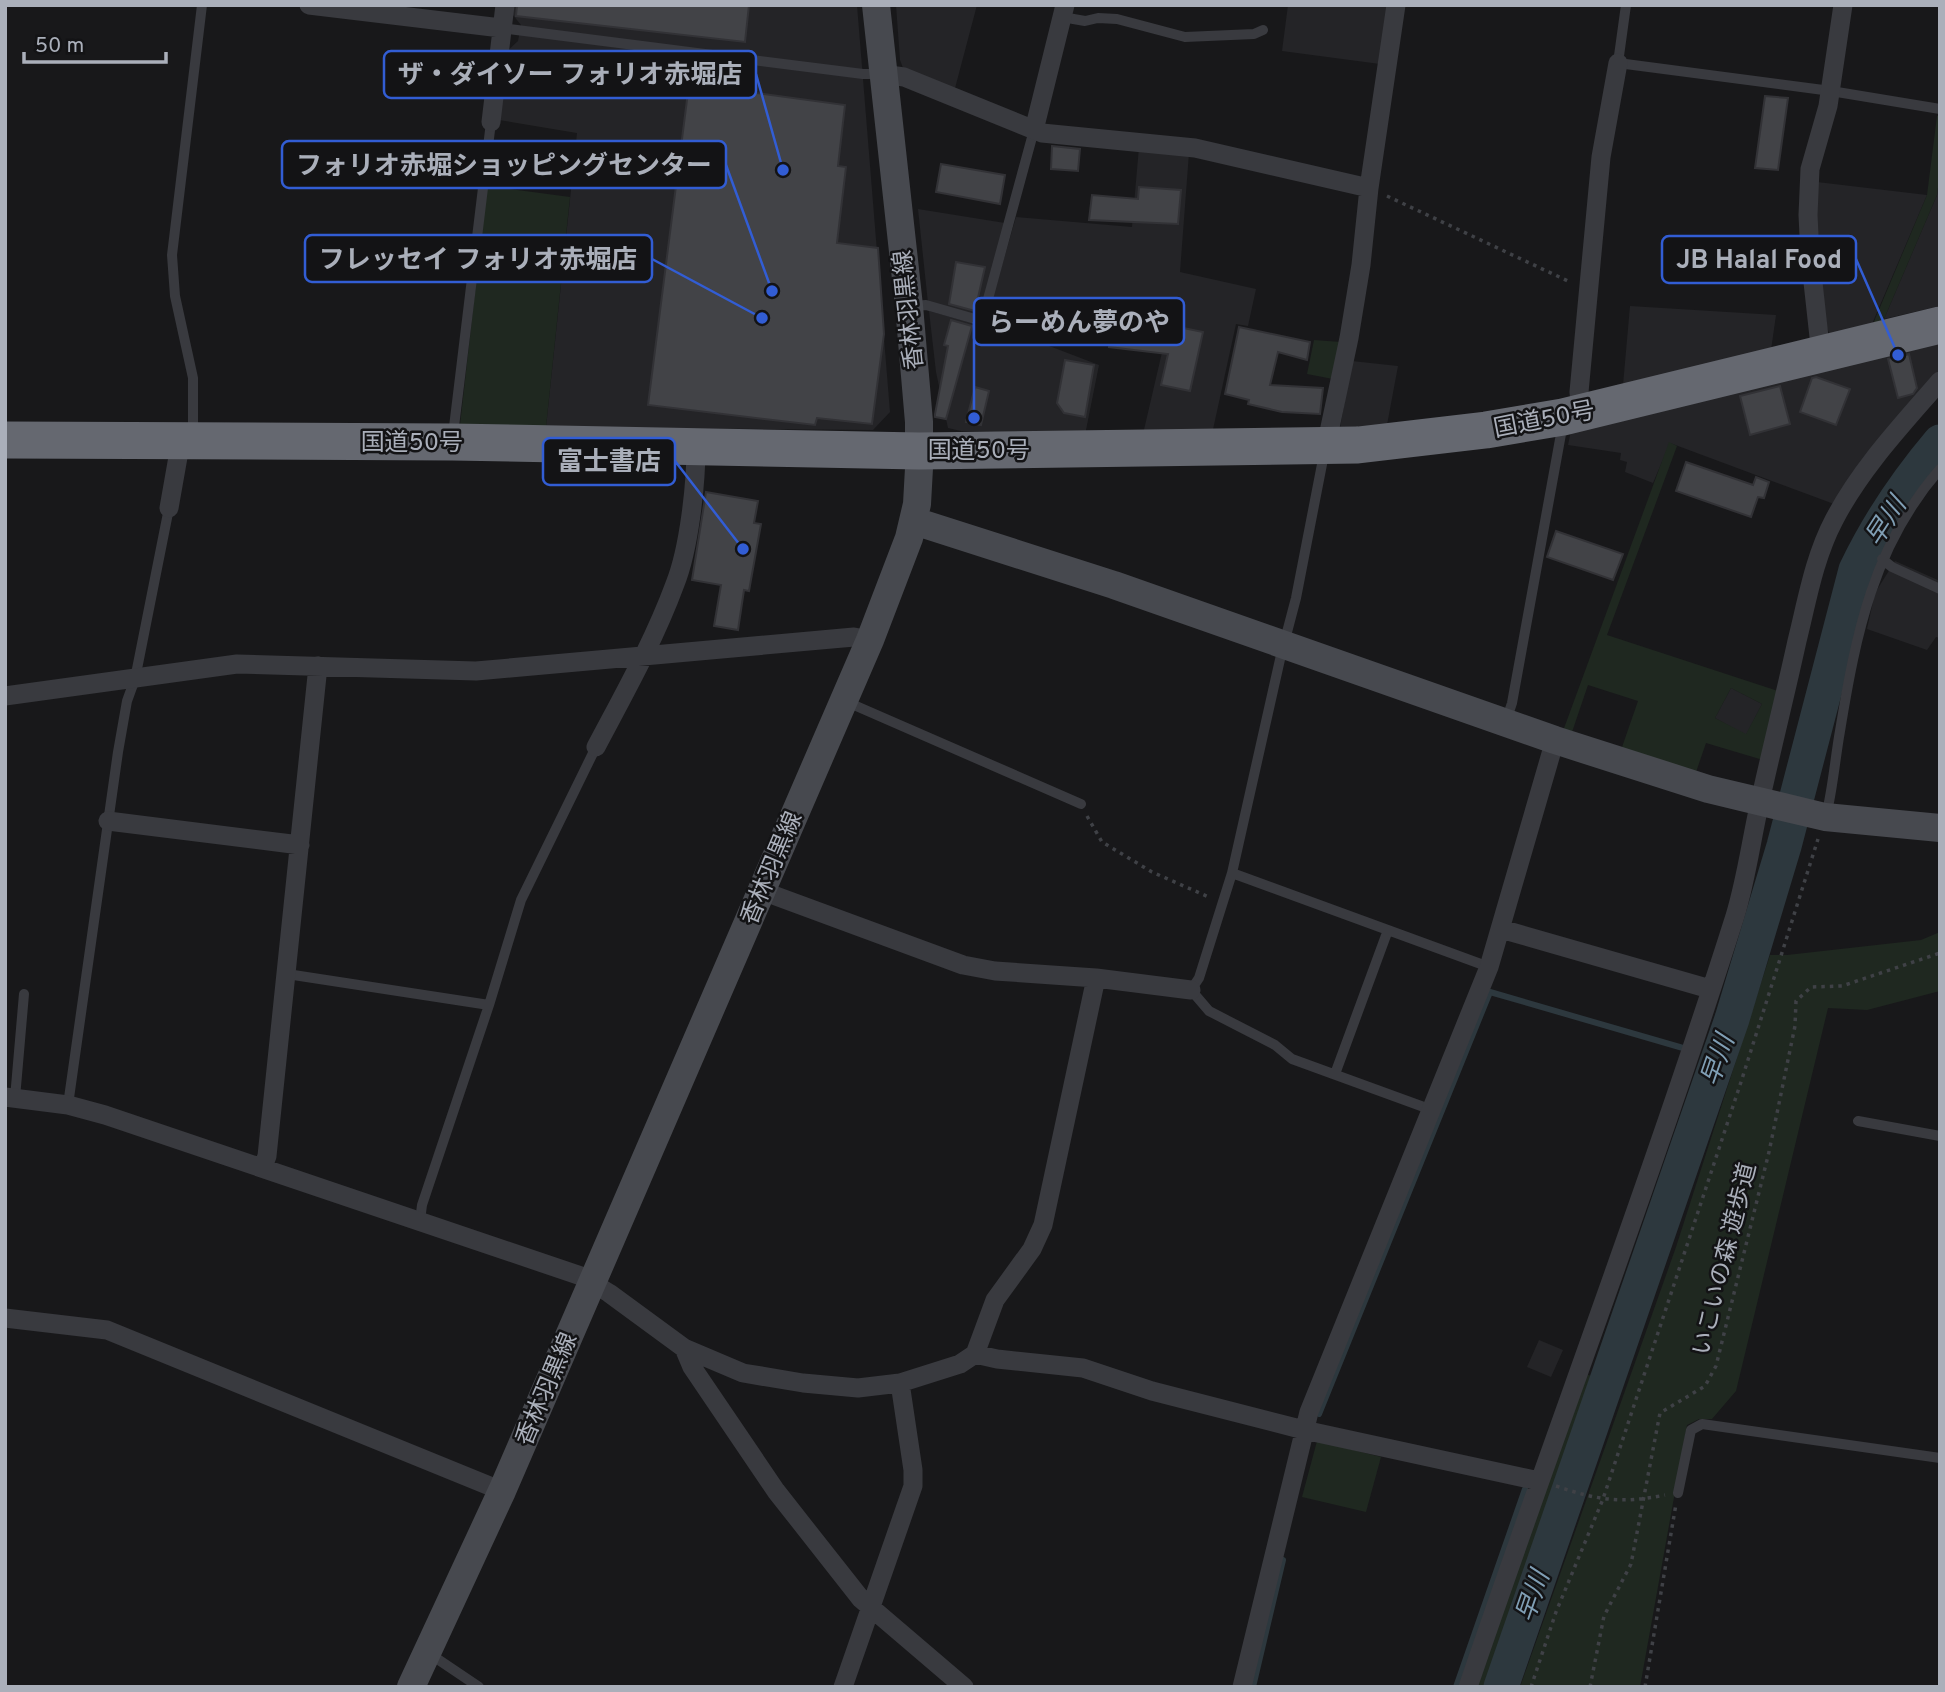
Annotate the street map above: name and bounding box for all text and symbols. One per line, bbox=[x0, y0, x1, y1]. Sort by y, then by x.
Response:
scale bar bbox=[24, 21, 166, 65]
text: 50 m bbox=[35, 33, 84, 60]
callout: ザ・ダイソー フォリオ赤堀店 bbox=[384, 51, 756, 98]
text: ザ・ダイソー フォリオ赤堀店 bbox=[398, 60, 742, 93]
callout: フォリオ赤堀ショッピングセンター bbox=[282, 141, 726, 188]
text: フォリオ赤堀ショッピングセンター bbox=[296, 151, 712, 184]
callout: フレッセイ フォリオ赤堀店 bbox=[305, 235, 652, 282]
callout: JB Halal Food bbox=[1662, 236, 1856, 283]
text: フレッセイ フォリオ赤堀店 bbox=[319, 245, 637, 278]
text: JB Halal Food bbox=[1676, 245, 1842, 278]
street label: 香林羽黒線 bbox=[889, 249, 931, 371]
callout: らーめん夢のや bbox=[974, 298, 1184, 345]
text: らーめん夢のや bbox=[988, 308, 1170, 341]
street label: 国道50号 bbox=[1491, 396, 1597, 445]
street label: 国道50号 bbox=[361, 429, 463, 459]
street label: 国道50号 bbox=[928, 437, 1030, 467]
callout: 富士書店 bbox=[543, 438, 675, 485]
text: 富士書店 bbox=[557, 447, 661, 480]
water label: 早川 bbox=[1859, 489, 1917, 553]
street label: 香林羽黒線 bbox=[736, 808, 810, 930]
water label: 早川 bbox=[1695, 1028, 1744, 1091]
street label: いこいの森 遊歩道 bbox=[1687, 1160, 1764, 1359]
street label: 香林羽黒線 bbox=[511, 1329, 585, 1451]
water label: 早川 bbox=[1510, 1564, 1559, 1627]

